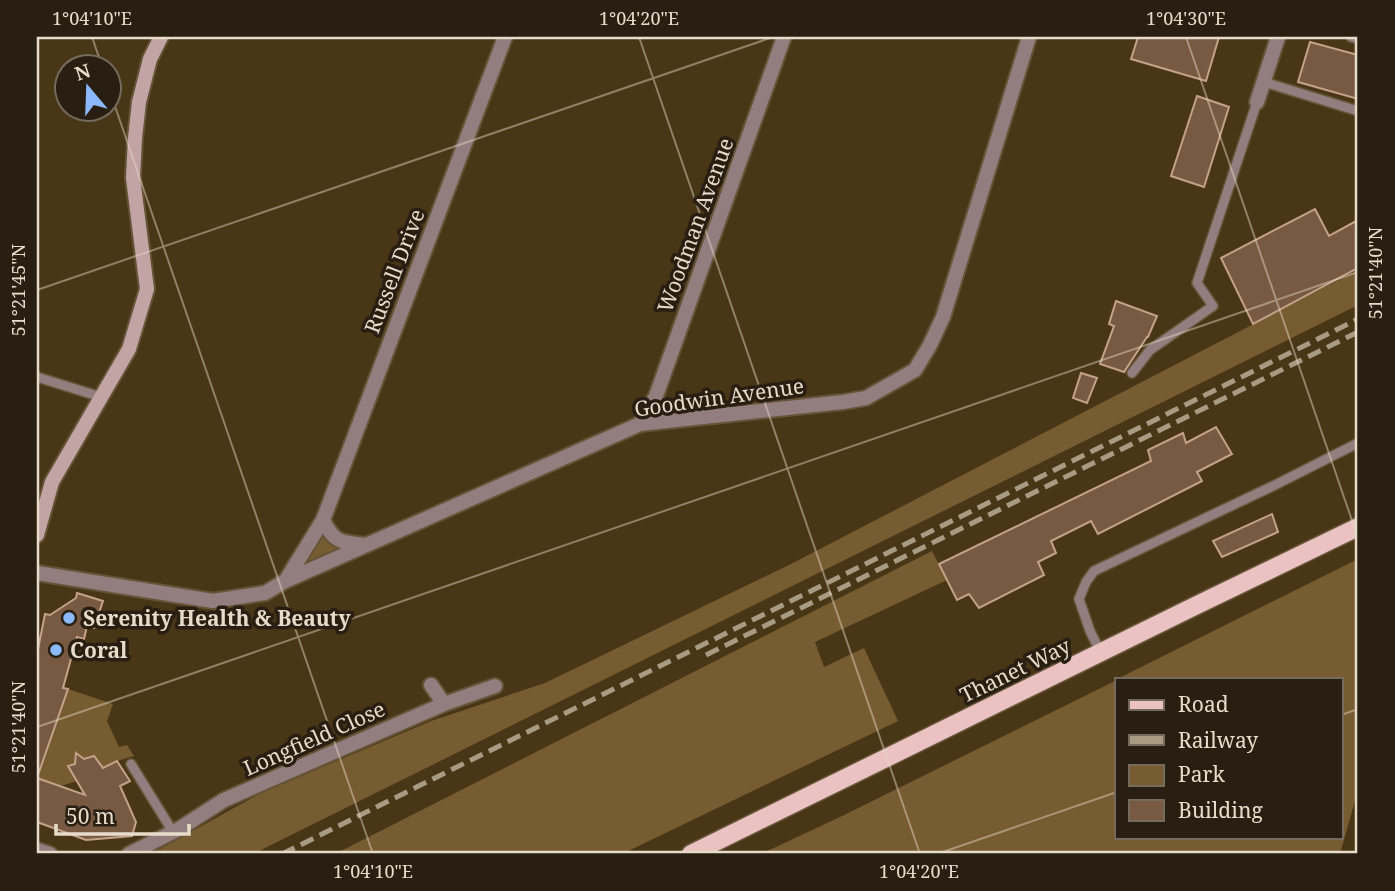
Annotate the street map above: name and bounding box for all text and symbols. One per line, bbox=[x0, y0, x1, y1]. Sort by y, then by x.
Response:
text: 1°04'10"E bbox=[52, 6, 132, 30]
text: 1°04'20"E bbox=[599, 6, 679, 30]
text: 1°04'30"E bbox=[1146, 6, 1226, 30]
north arrow bbox=[52, 52, 122, 122]
text: N bbox=[71, 57, 94, 87]
street label: Woodman Avenue bbox=[650, 134, 740, 316]
street label: Russell Drive bbox=[357, 205, 431, 337]
text: 51°21'40"N bbox=[1363, 226, 1387, 319]
text: 51°21'45"N bbox=[6, 243, 30, 336]
street label: Goodwin Avenue bbox=[632, 371, 806, 423]
place label: Serenity Health & Beauty bbox=[83, 604, 351, 632]
marker: Serenity Health & Beauty bbox=[61, 610, 77, 626]
street label: Thanet Way bbox=[955, 631, 1075, 709]
place label: Coral bbox=[70, 636, 128, 664]
marker: Coral bbox=[48, 642, 64, 658]
legend bbox=[1115, 678, 1342, 838]
text: 51°21'40"N bbox=[6, 680, 30, 773]
text: Road bbox=[1178, 690, 1229, 718]
street label: Longfield Close bbox=[239, 694, 389, 782]
text: Railway bbox=[1178, 726, 1258, 754]
text: Park bbox=[1178, 760, 1225, 788]
scale bar bbox=[56, 793, 189, 837]
text: Building bbox=[1178, 796, 1263, 824]
text: 50 m bbox=[66, 802, 115, 830]
text: 1°04'10"E bbox=[333, 859, 413, 883]
text: 1°04'20"E bbox=[879, 859, 959, 883]

